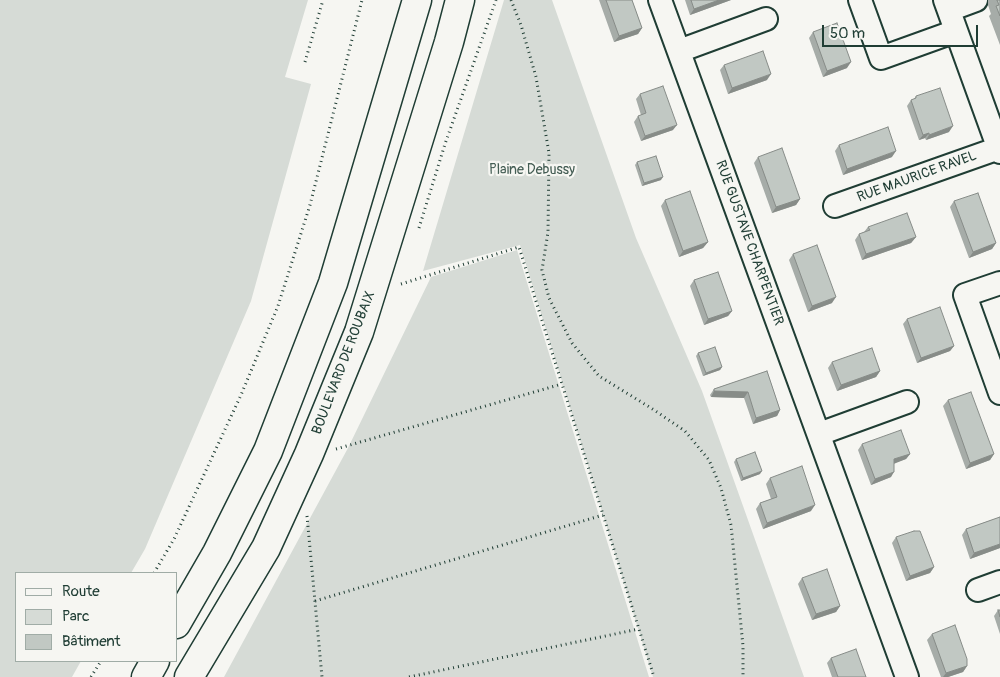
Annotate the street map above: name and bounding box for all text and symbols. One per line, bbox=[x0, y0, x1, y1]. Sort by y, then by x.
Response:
scale bar bbox=[825, 15, 981, 47]
text: 50 m bbox=[830, 24, 865, 43]
street label: RUE MAURICE RAVEL bbox=[855, 148, 979, 206]
street label: RUE GUSTAVE CHARPENTIER bbox=[711, 158, 787, 328]
park label: Plaine Debussy bbox=[489, 162, 575, 178]
street label: BOULEVARD DE ROUBAIX bbox=[309, 289, 379, 437]
legend bbox=[15, 572, 178, 662]
text: Route bbox=[62, 582, 100, 601]
text: Parc bbox=[62, 607, 90, 626]
text: Bâtiment bbox=[62, 632, 121, 651]

